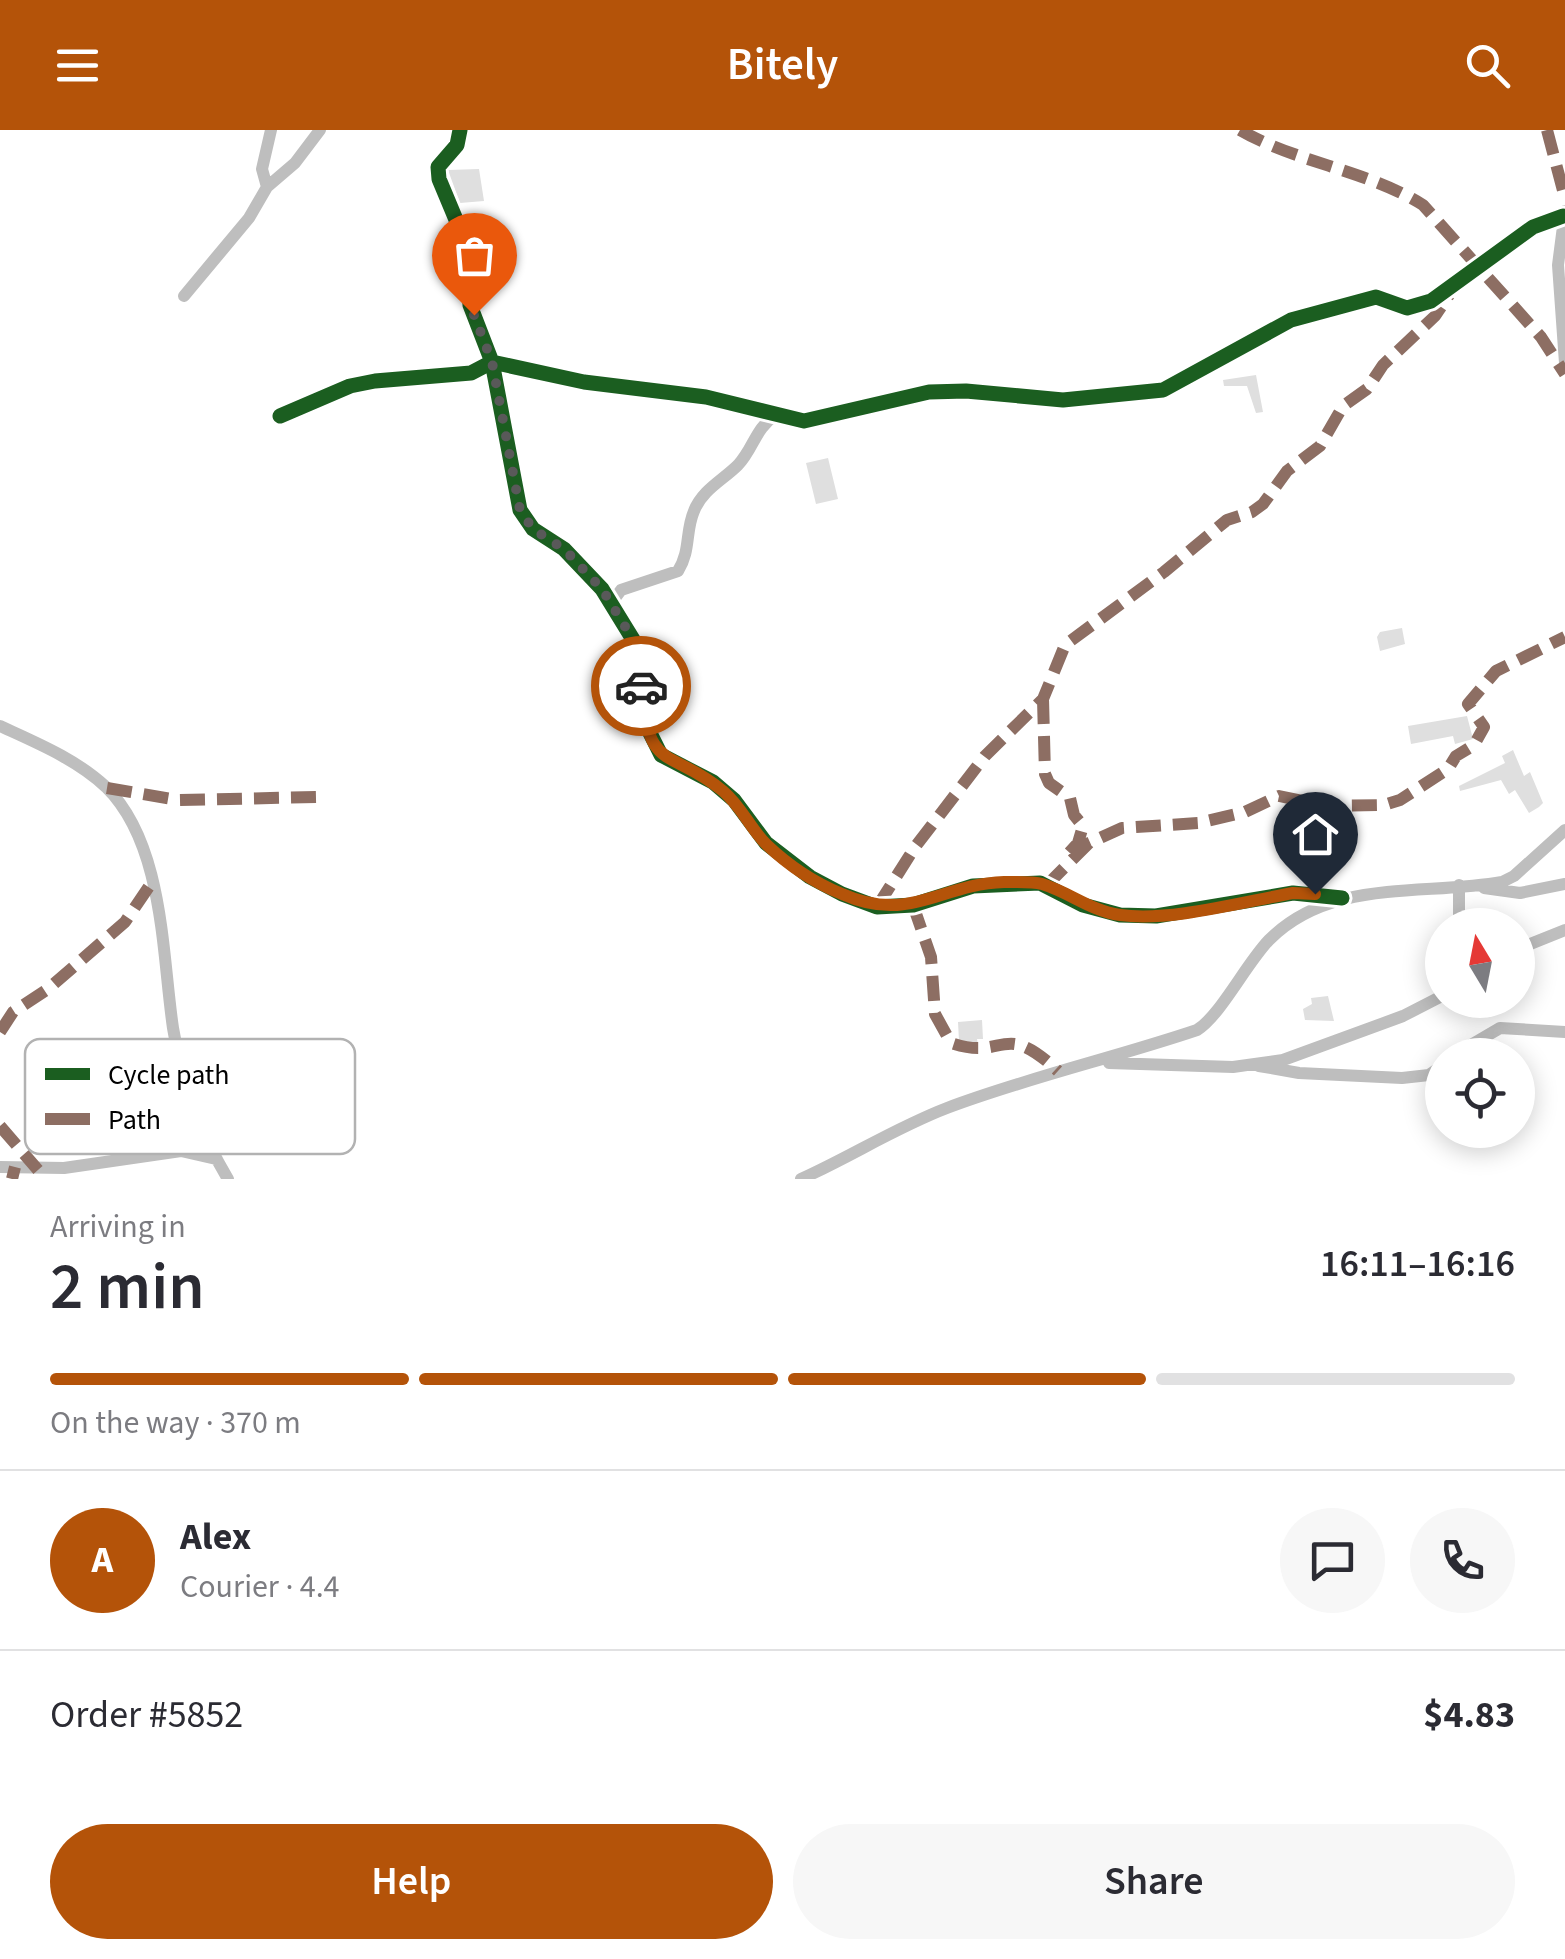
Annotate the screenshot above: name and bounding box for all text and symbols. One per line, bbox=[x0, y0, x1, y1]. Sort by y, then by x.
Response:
text: Bitely bbox=[727, 33, 838, 97]
icon: menu bbox=[50, 38, 105, 93]
icon: search bbox=[1460, 38, 1515, 93]
pin bbox=[432, 213, 517, 316]
icon: bag bbox=[447, 228, 502, 283]
courier bbox=[591, 636, 691, 736]
icon: car bbox=[614, 659, 669, 714]
pin bbox=[1273, 792, 1358, 895]
icon: home bbox=[1288, 807, 1343, 862]
north arrow bbox=[1425, 908, 1535, 1018]
map controls bbox=[1425, 908, 1535, 1148]
button: locate bbox=[1425, 1038, 1535, 1148]
legend bbox=[25, 1039, 355, 1154]
text: Cycle path bbox=[108, 1055, 230, 1095]
text: Path bbox=[108, 1100, 161, 1140]
text: Arriving in bbox=[50, 1204, 186, 1250]
text: 16:11–16:16 bbox=[1320, 1237, 1515, 1291]
text: 2 min bbox=[50, 1241, 205, 1334]
text: On the way · 370 m bbox=[50, 1400, 301, 1446]
button: chat bbox=[1280, 1508, 1385, 1613]
button: phone bbox=[1410, 1508, 1515, 1613]
text: Alex bbox=[180, 1510, 251, 1564]
text: A bbox=[92, 1533, 113, 1587]
text: Courier · 4.4 bbox=[180, 1564, 340, 1610]
text: Order #5852 bbox=[50, 1688, 243, 1742]
text: $4.83 bbox=[1423, 1688, 1515, 1742]
button: Help bbox=[50, 1824, 773, 1939]
button: Share bbox=[793, 1824, 1515, 1939]

